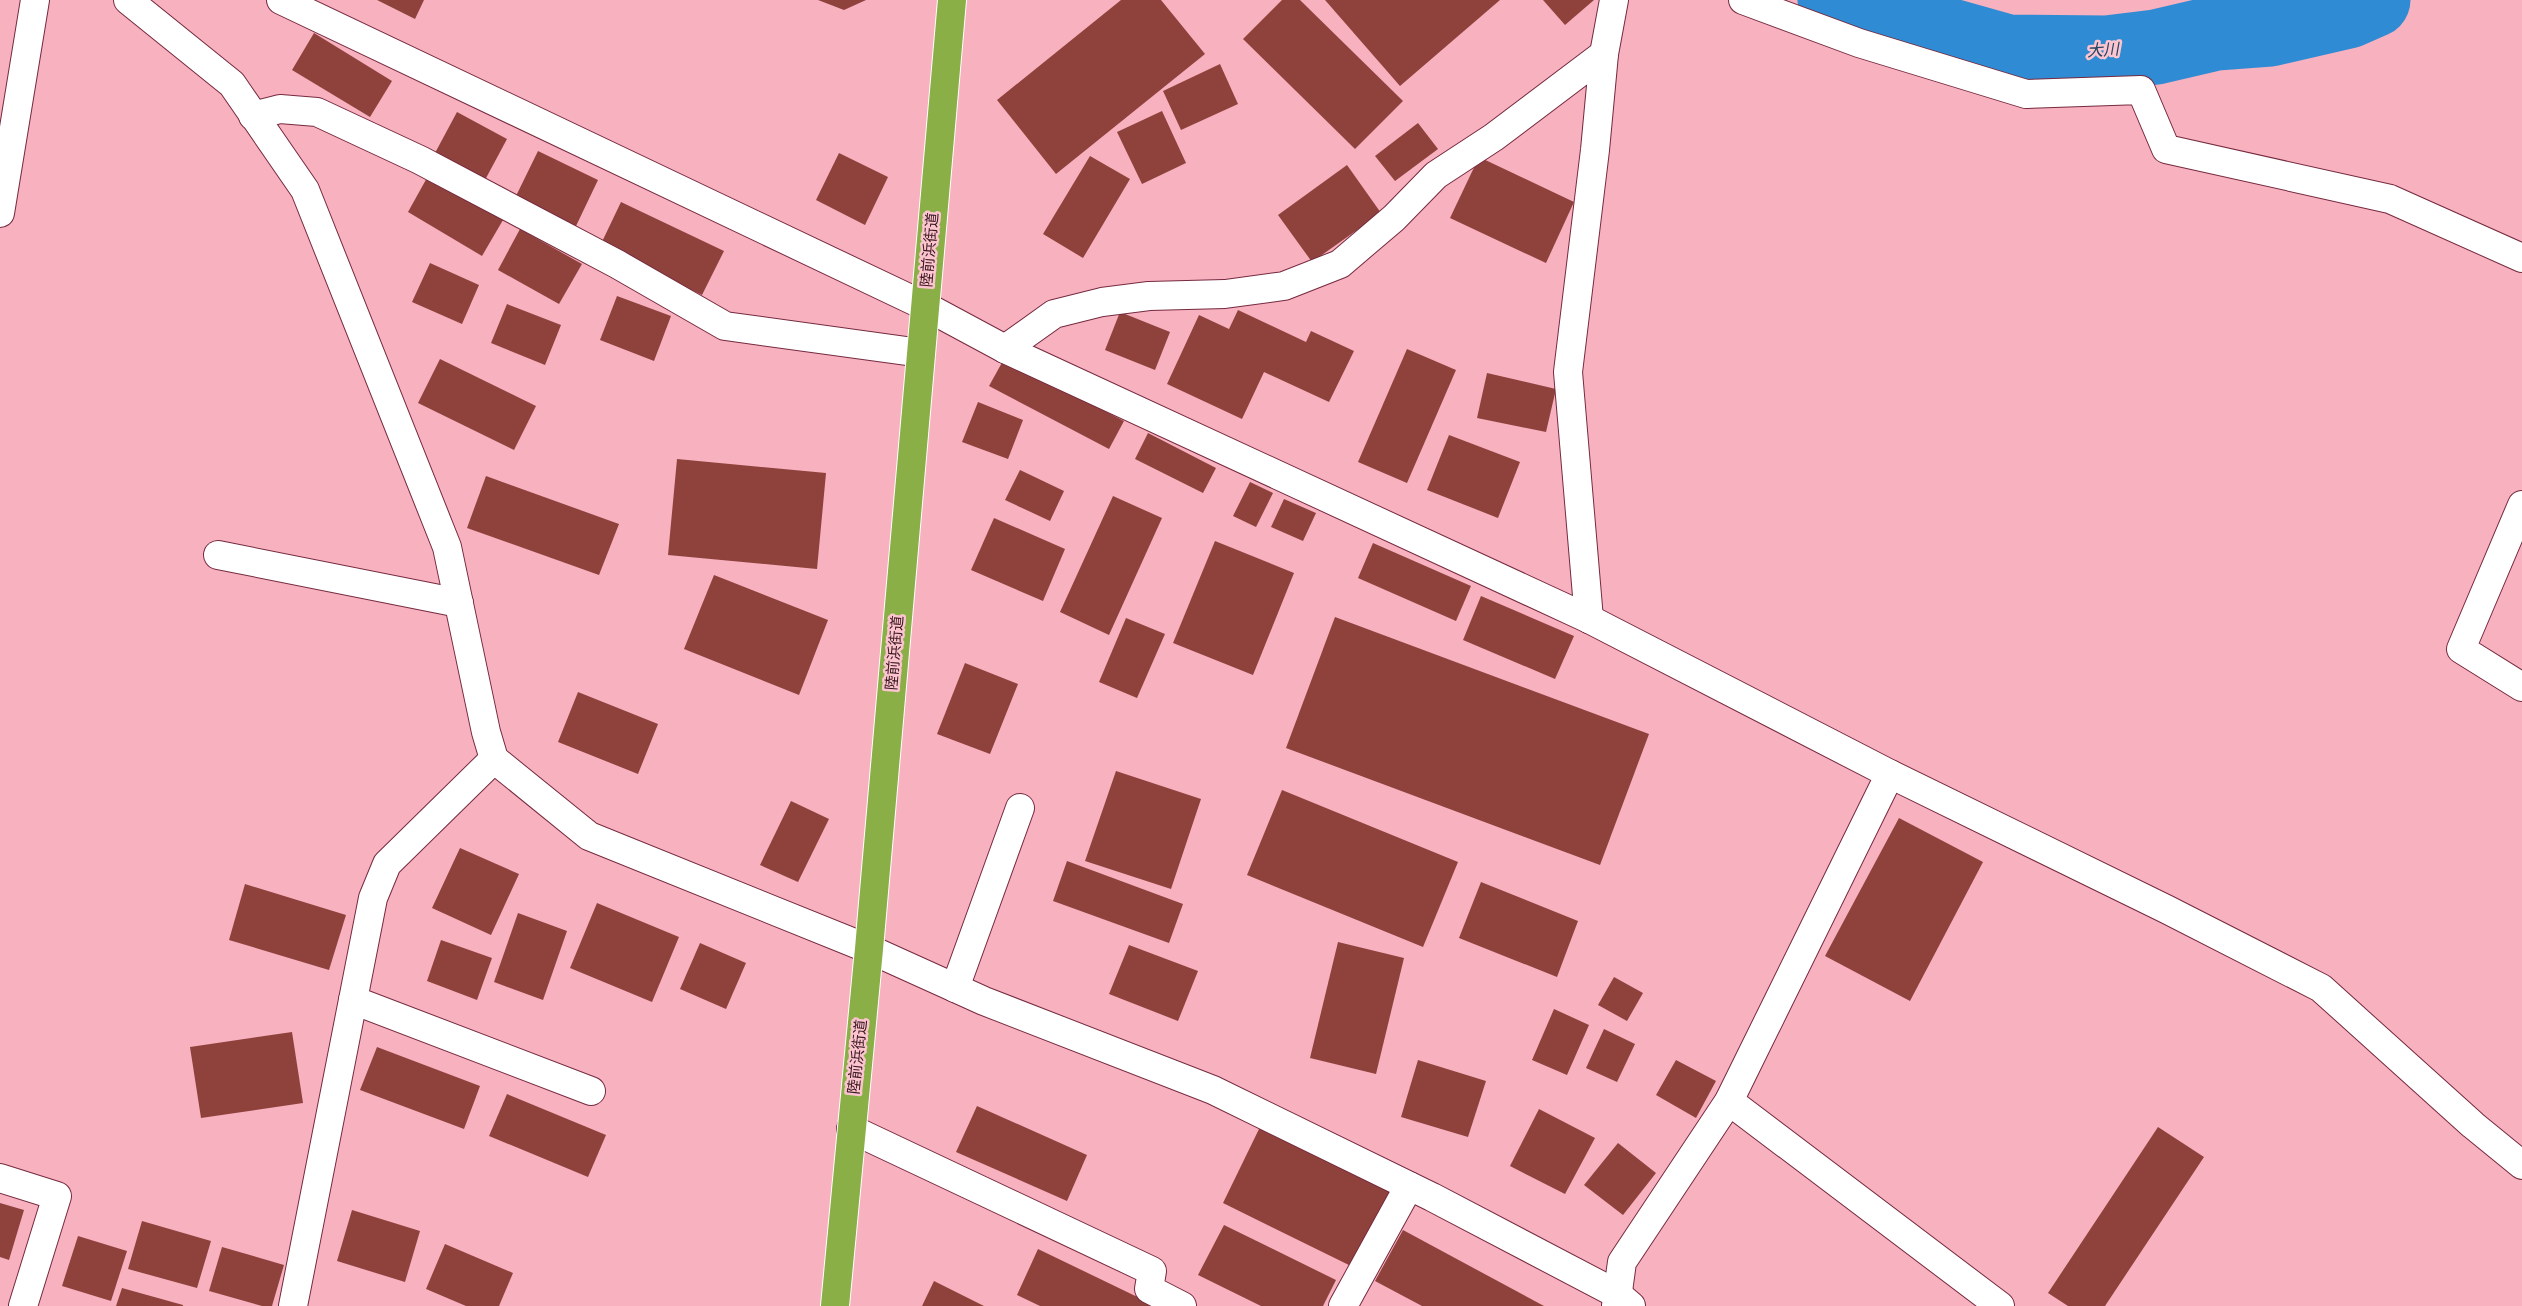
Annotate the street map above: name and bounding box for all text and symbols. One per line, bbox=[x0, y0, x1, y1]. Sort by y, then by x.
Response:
water label: 大川 bbox=[2086, 40, 2122, 62]
street label: 陸前浜街道 bbox=[917, 212, 943, 288]
street label: 陸前浜街道 bbox=[882, 615, 908, 691]
street label: 陸前浜街道 bbox=[845, 1019, 871, 1095]

